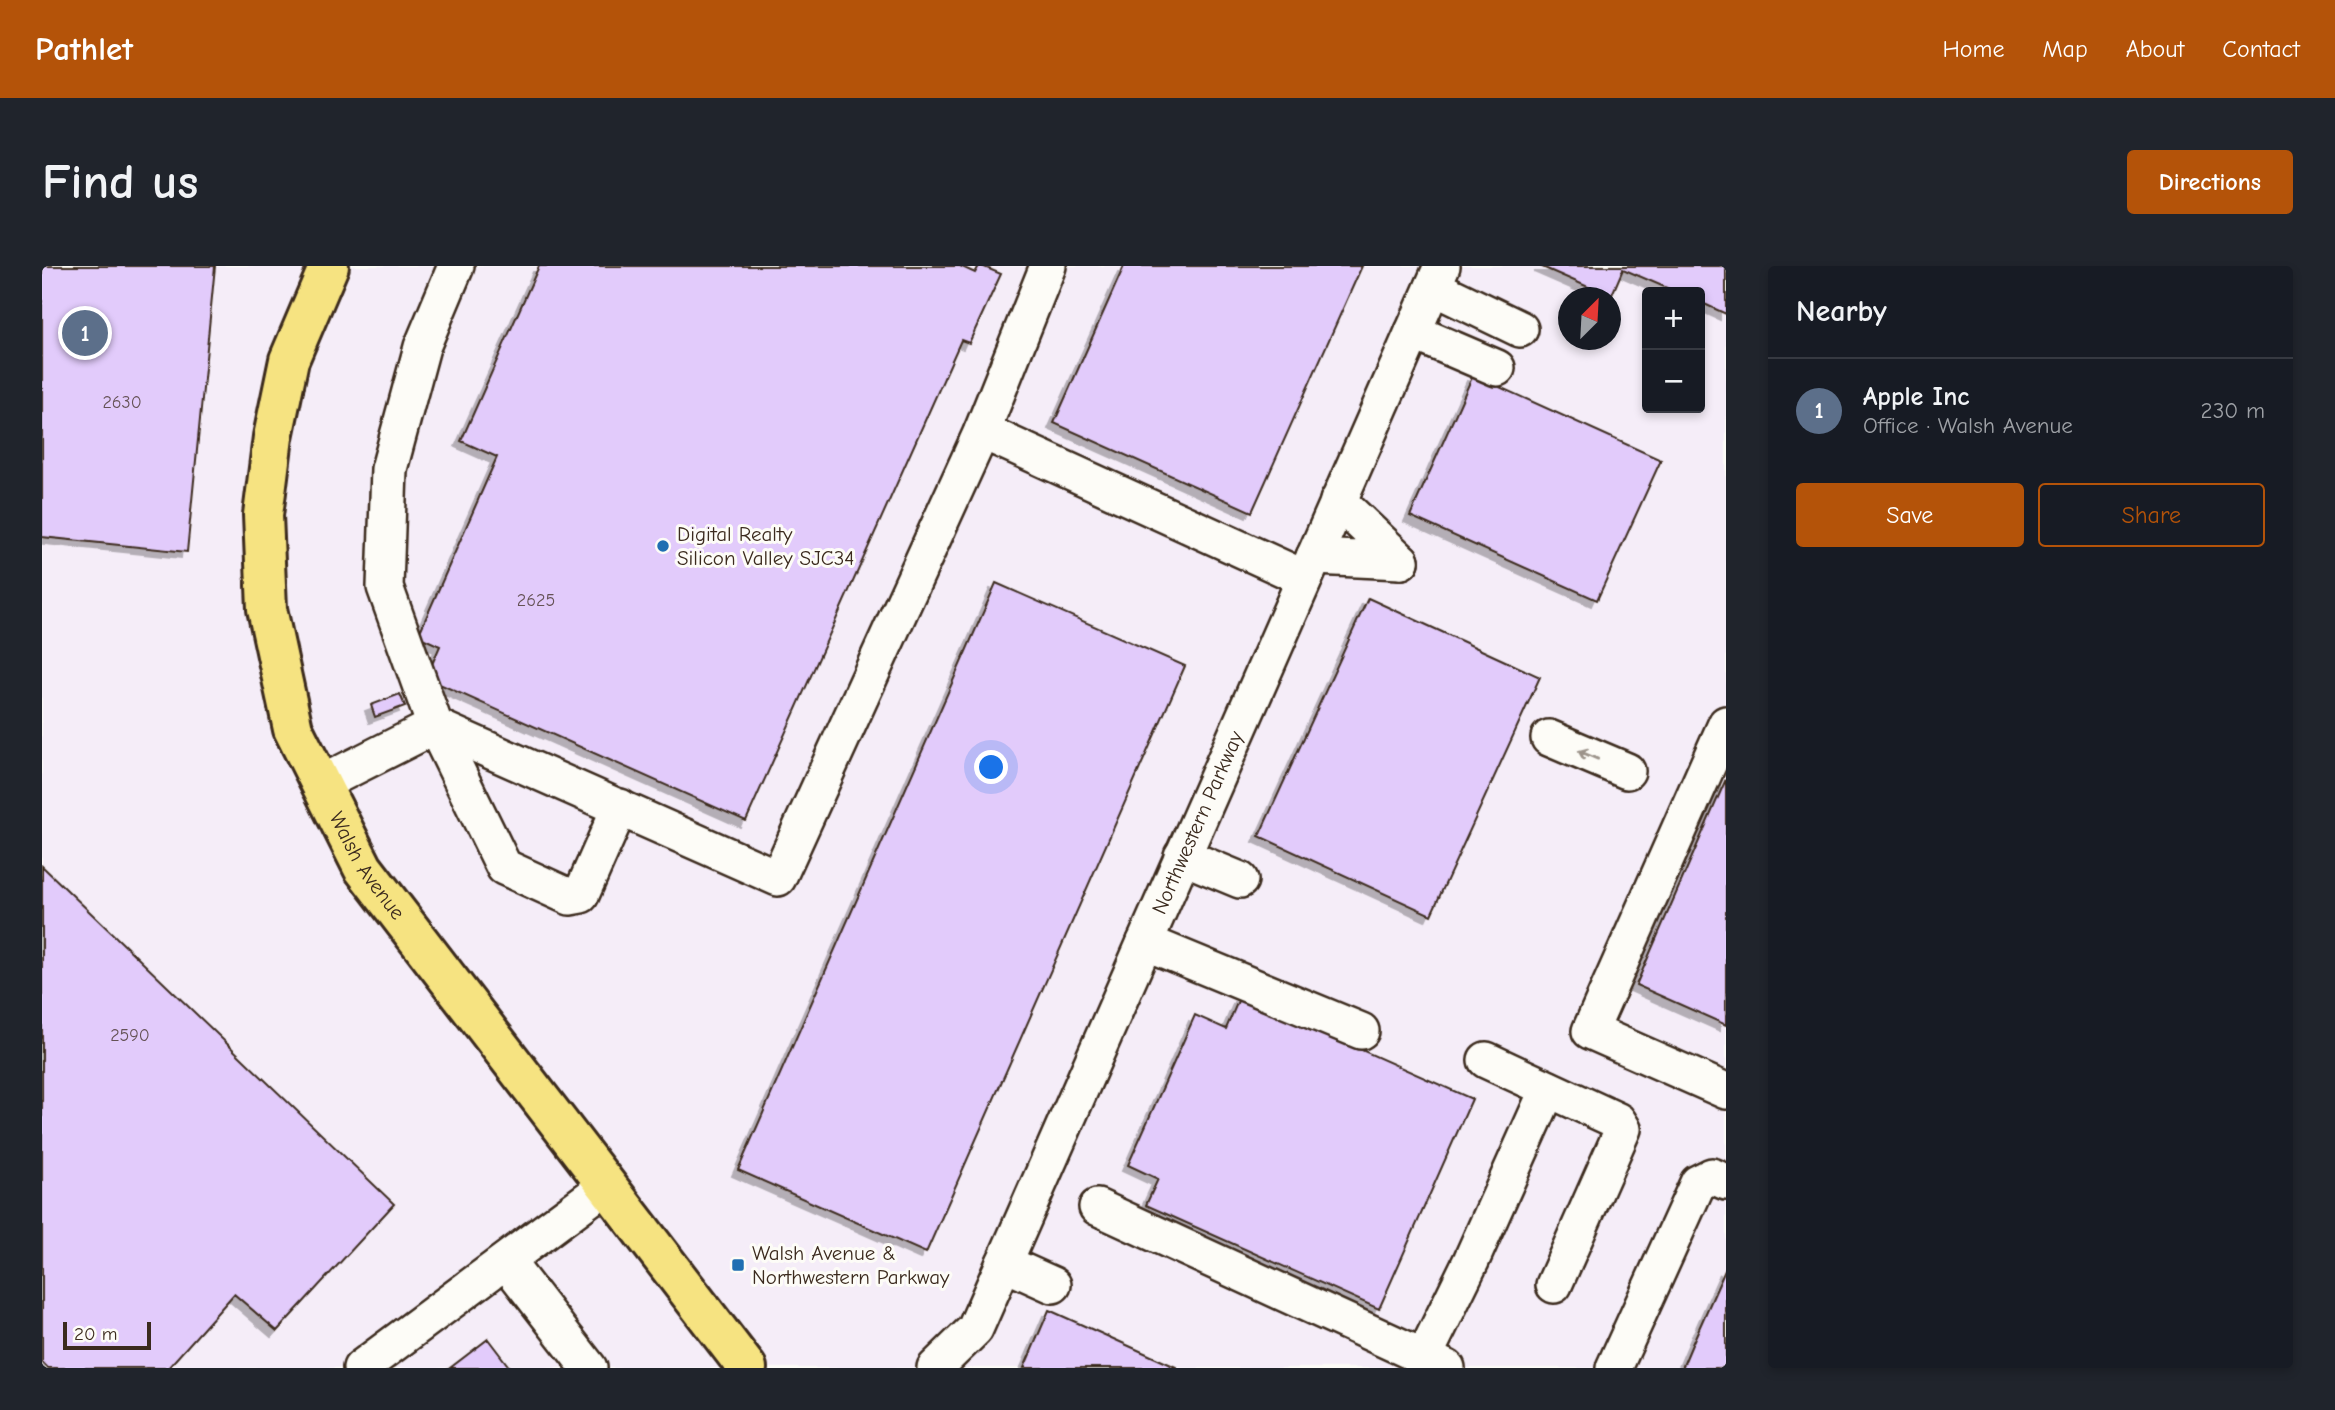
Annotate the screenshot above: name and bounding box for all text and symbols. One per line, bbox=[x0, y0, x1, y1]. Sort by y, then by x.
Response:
text: Pathlet bbox=[35, 30, 133, 68]
text: Home bbox=[1943, 35, 2004, 63]
text: Map bbox=[2042, 35, 2088, 63]
text: About bbox=[2126, 35, 2184, 63]
text: Contact bbox=[2222, 35, 2300, 63]
button: Directions bbox=[2127, 150, 2293, 214]
text: Find us bbox=[42, 154, 198, 210]
north arrow bbox=[1558, 287, 1621, 350]
map controls bbox=[1642, 287, 1705, 413]
button: + bbox=[1642, 287, 1705, 350]
text: Nearby bbox=[1796, 294, 1887, 329]
pin: 1 bbox=[62, 307, 108, 359]
button: − bbox=[1642, 350, 1705, 413]
text: Apple Inc bbox=[1863, 382, 1969, 412]
house number: 2630 bbox=[102, 392, 142, 413]
text: 1 bbox=[1814, 397, 1824, 424]
text: 230 m bbox=[2201, 397, 2265, 424]
text: Office · Walsh Avenue bbox=[1863, 412, 2073, 439]
button: Save bbox=[1796, 483, 2024, 547]
button: Share bbox=[2038, 483, 2265, 547]
place label: Digital Realty Silicon Valley SJC34 bbox=[677, 522, 854, 570]
marker: Digital Realty Silicon Valley SJC34 bbox=[655, 538, 671, 554]
house number: 2625 bbox=[517, 590, 555, 611]
street label: Northwestern Parkway bbox=[1147, 727, 1248, 918]
one-way arrow bbox=[1577, 748, 1599, 761]
your location bbox=[974, 750, 1008, 784]
street label: Walsh Avenue bbox=[325, 808, 410, 924]
house number: 2590 bbox=[110, 1025, 150, 1046]
place label: Walsh Avenue & Northwestern Parkway bbox=[752, 1241, 950, 1289]
marker: Walsh Avenue & Northwestern Parkway bbox=[730, 1257, 746, 1273]
scale bar bbox=[63, 1319, 150, 1351]
text: 20 m bbox=[74, 1323, 118, 1345]

